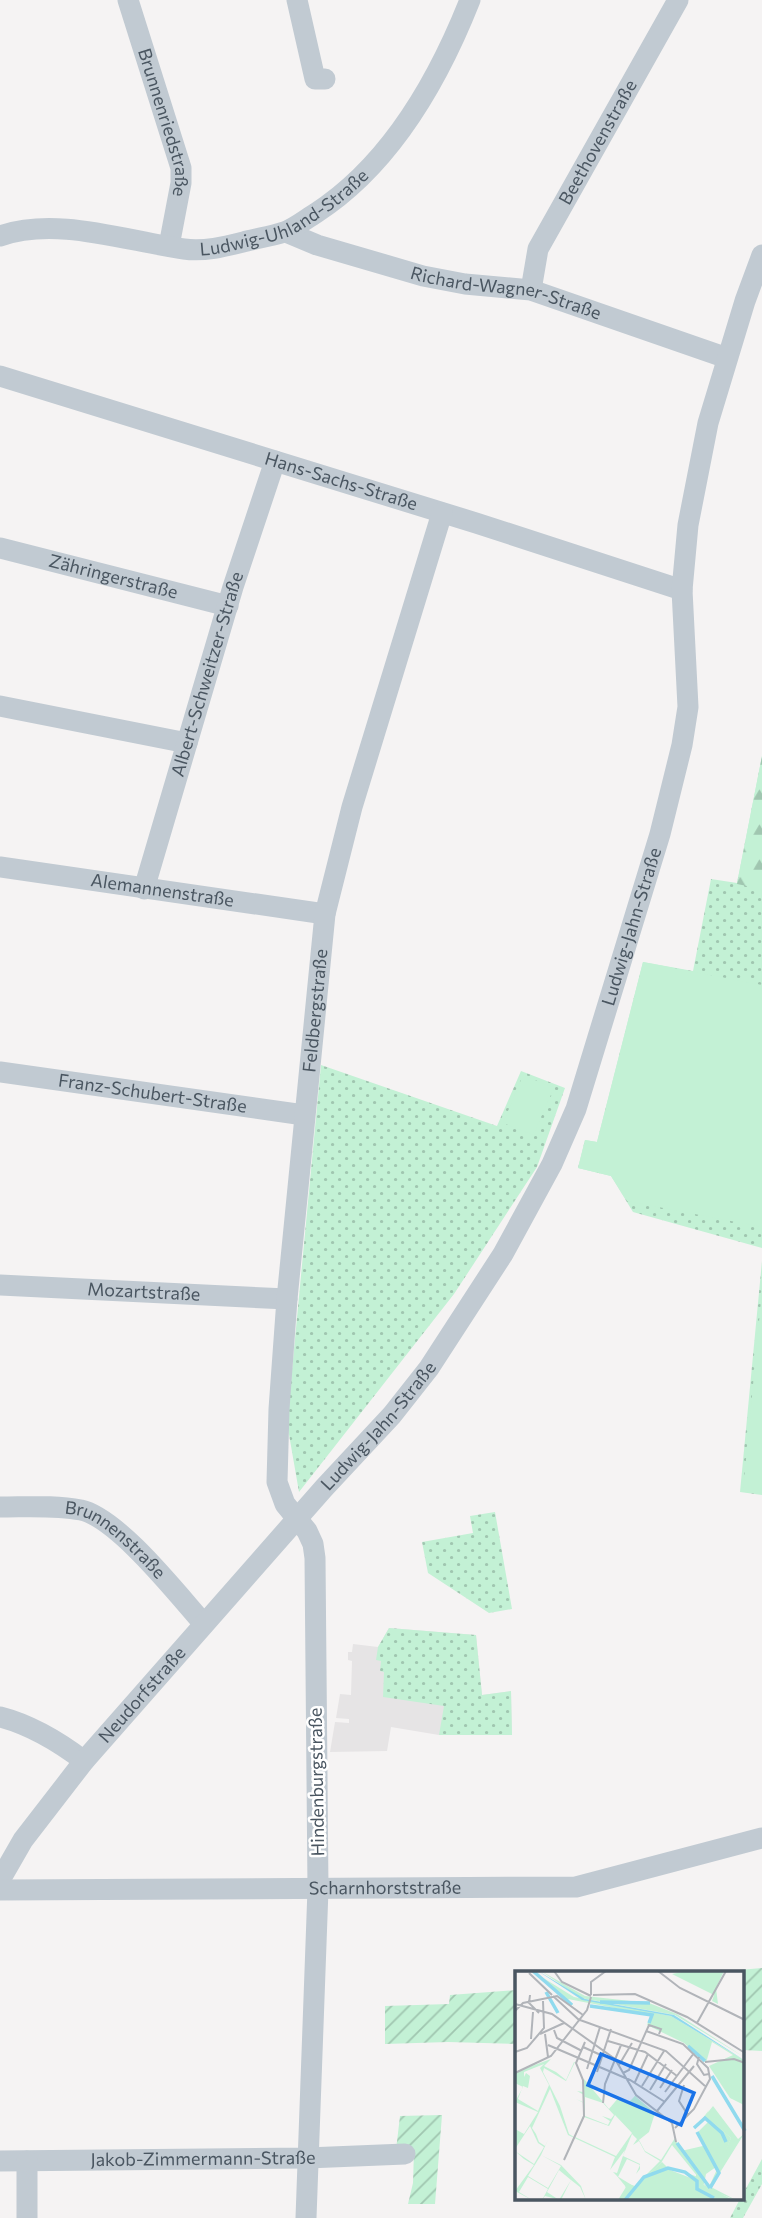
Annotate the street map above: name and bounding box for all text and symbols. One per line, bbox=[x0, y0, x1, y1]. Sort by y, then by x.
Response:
street label: Brunnenriedstraße bbox=[134, 45, 193, 199]
street label: Beethovenstraße bbox=[553, 75, 641, 208]
street label: Ludwig-Uhland-Straße bbox=[199, 164, 372, 260]
street label: Richard-Wagner-Straße bbox=[408, 261, 604, 324]
street label: Hans-Sachs-Straße bbox=[262, 446, 420, 514]
street label: Zähringerstraße bbox=[47, 549, 180, 603]
street label: Albert-Schweitzer-Straße bbox=[166, 569, 247, 779]
street label: Ludwig-Jahn-Straße bbox=[596, 845, 665, 1008]
street label: Alemannenstraße bbox=[89, 868, 236, 911]
street label: Feldbergstraße bbox=[297, 948, 331, 1073]
street label: Franz-Schubert-Straße bbox=[57, 1068, 248, 1117]
street label: Mozartstraße bbox=[87, 1277, 201, 1305]
street label: Ludwig-Jahn-Straße bbox=[315, 1357, 440, 1495]
street label: Brunnenstraße bbox=[64, 1496, 171, 1583]
street label: Neudorfstraße bbox=[93, 1642, 190, 1747]
street label: Hindenburgstraße bbox=[304, 1708, 328, 1857]
street label: Scharnhorststraße bbox=[309, 1876, 461, 1898]
inset map bbox=[515, 1971, 744, 2200]
street label: Jakob-Zimmermann-Straße bbox=[90, 2146, 316, 2170]

